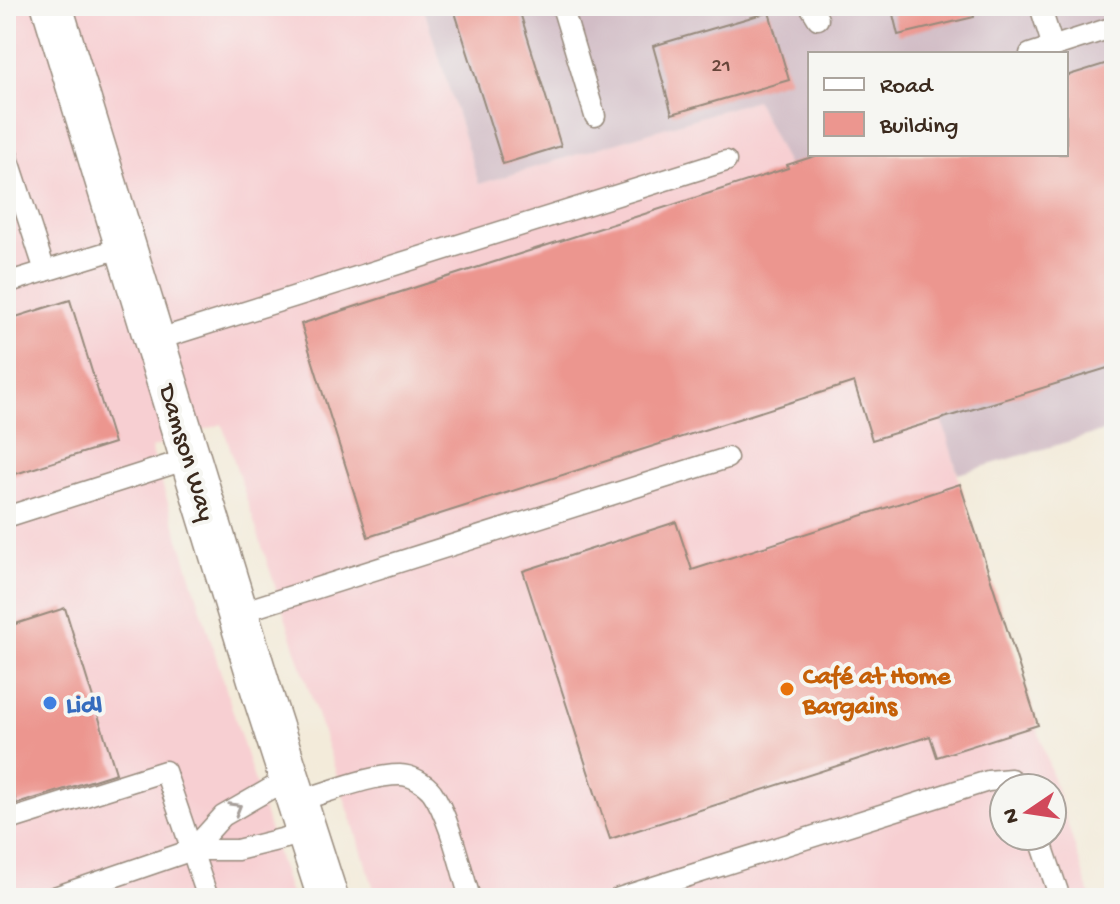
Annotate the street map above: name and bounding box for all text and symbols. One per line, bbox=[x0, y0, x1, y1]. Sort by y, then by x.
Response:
legend bbox=[808, 52, 1068, 156]
house number: 21 bbox=[711, 54, 731, 80]
text: Road bbox=[880, 73, 934, 102]
text: Building bbox=[879, 113, 958, 142]
street label: Damson Way bbox=[149, 380, 220, 525]
place label: Café at Home Bargains bbox=[802, 663, 952, 724]
marker: Café at Home Bargains bbox=[778, 680, 796, 698]
place label: Lidl bbox=[66, 692, 102, 723]
marker: Lidl bbox=[41, 694, 59, 712]
north arrow bbox=[988, 772, 1068, 852]
one-way arrow bbox=[227, 803, 242, 818]
text: N bbox=[998, 806, 1027, 826]

